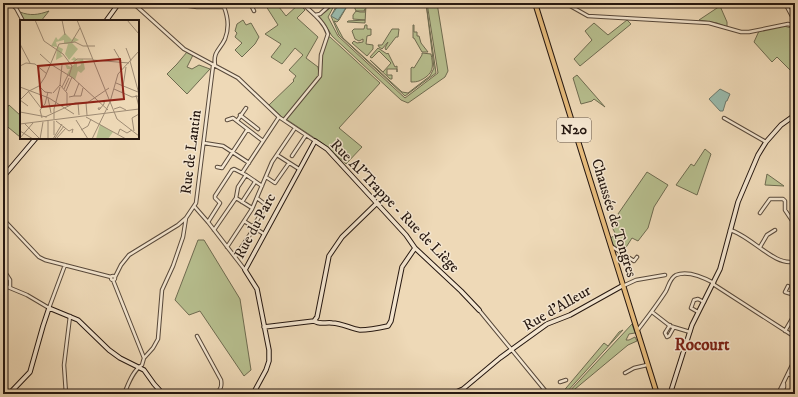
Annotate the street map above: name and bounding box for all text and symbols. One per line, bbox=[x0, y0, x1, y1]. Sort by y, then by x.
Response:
inset map bbox=[20, 20, 139, 139]
street label: Rue de Lantin bbox=[176, 109, 206, 195]
road number: N20 bbox=[557, 118, 591, 142]
street label: Rue Al'Trappe - Rue de Liège bbox=[326, 135, 464, 277]
street label: Chaussée de Tongres bbox=[587, 156, 641, 280]
street label: Rue du Parc bbox=[230, 189, 280, 262]
street label: Rue d'Alleur bbox=[520, 281, 595, 335]
district label: Rocourt bbox=[674, 334, 730, 356]

